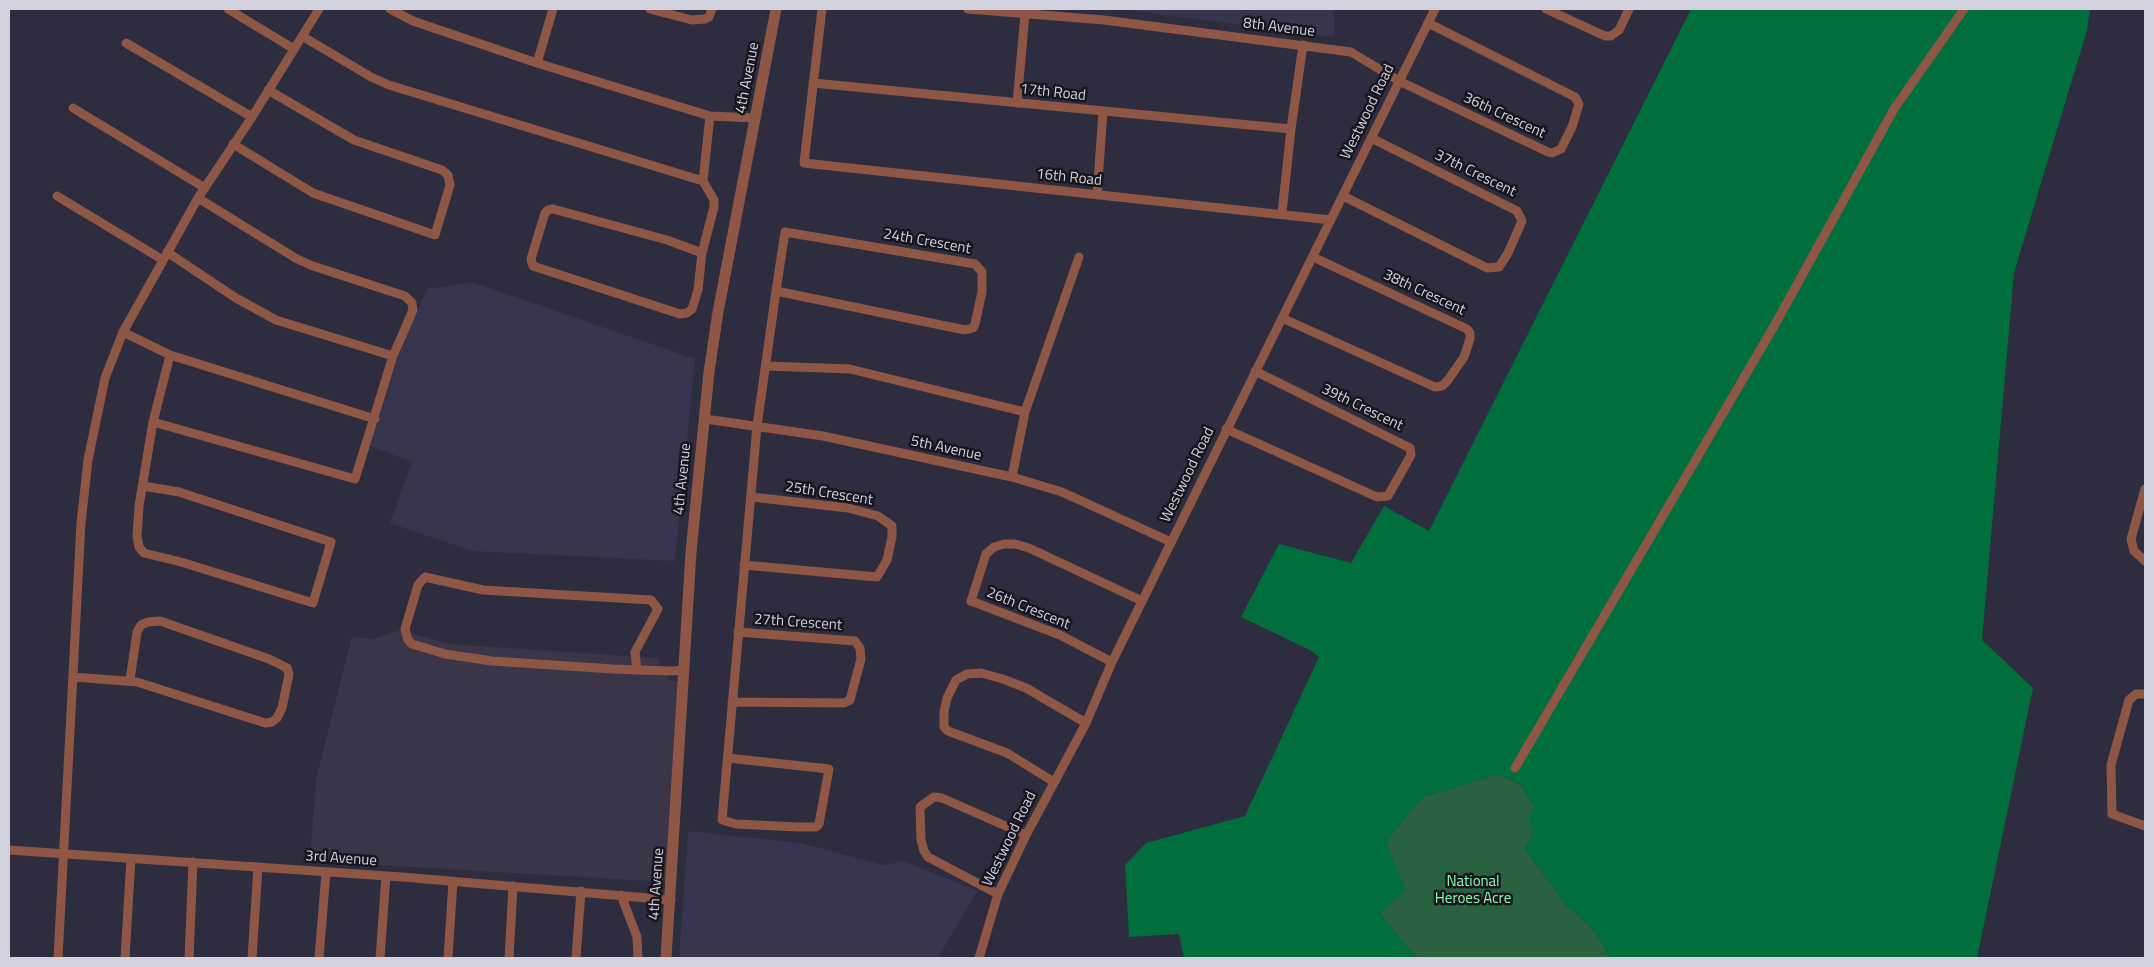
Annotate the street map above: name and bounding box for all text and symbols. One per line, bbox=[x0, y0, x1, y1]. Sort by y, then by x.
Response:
street label: 8th Avenue bbox=[1242, 15, 1316, 41]
street label: 4th Avenue bbox=[732, 41, 764, 115]
street label: Westwood Road bbox=[1337, 61, 1399, 163]
street label: 17th Road bbox=[1019, 81, 1087, 105]
street label: 36th Crescent bbox=[1460, 89, 1548, 143]
street label: 37th Crescent bbox=[1431, 147, 1519, 201]
street label: 16th Road bbox=[1035, 166, 1103, 190]
street label: 24th Crescent bbox=[882, 225, 972, 259]
street label: 38th Crescent bbox=[1380, 266, 1468, 320]
street label: 39th Crescent bbox=[1318, 381, 1406, 435]
street label: Westwood Road bbox=[1157, 424, 1219, 526]
street label: 5th Avenue bbox=[909, 433, 983, 465]
street label: 4th Avenue bbox=[670, 442, 696, 516]
street label: 25th Crescent bbox=[784, 478, 874, 510]
street label: 26th Crescent bbox=[984, 584, 1072, 634]
street label: 27th Crescent bbox=[753, 611, 843, 635]
street label: Westwood Road bbox=[979, 788, 1041, 890]
street label: 4th Avenue bbox=[646, 847, 668, 921]
street label: 3rd Avenue bbox=[305, 848, 377, 870]
park label: National Heroes Acre bbox=[1435, 873, 1511, 908]

